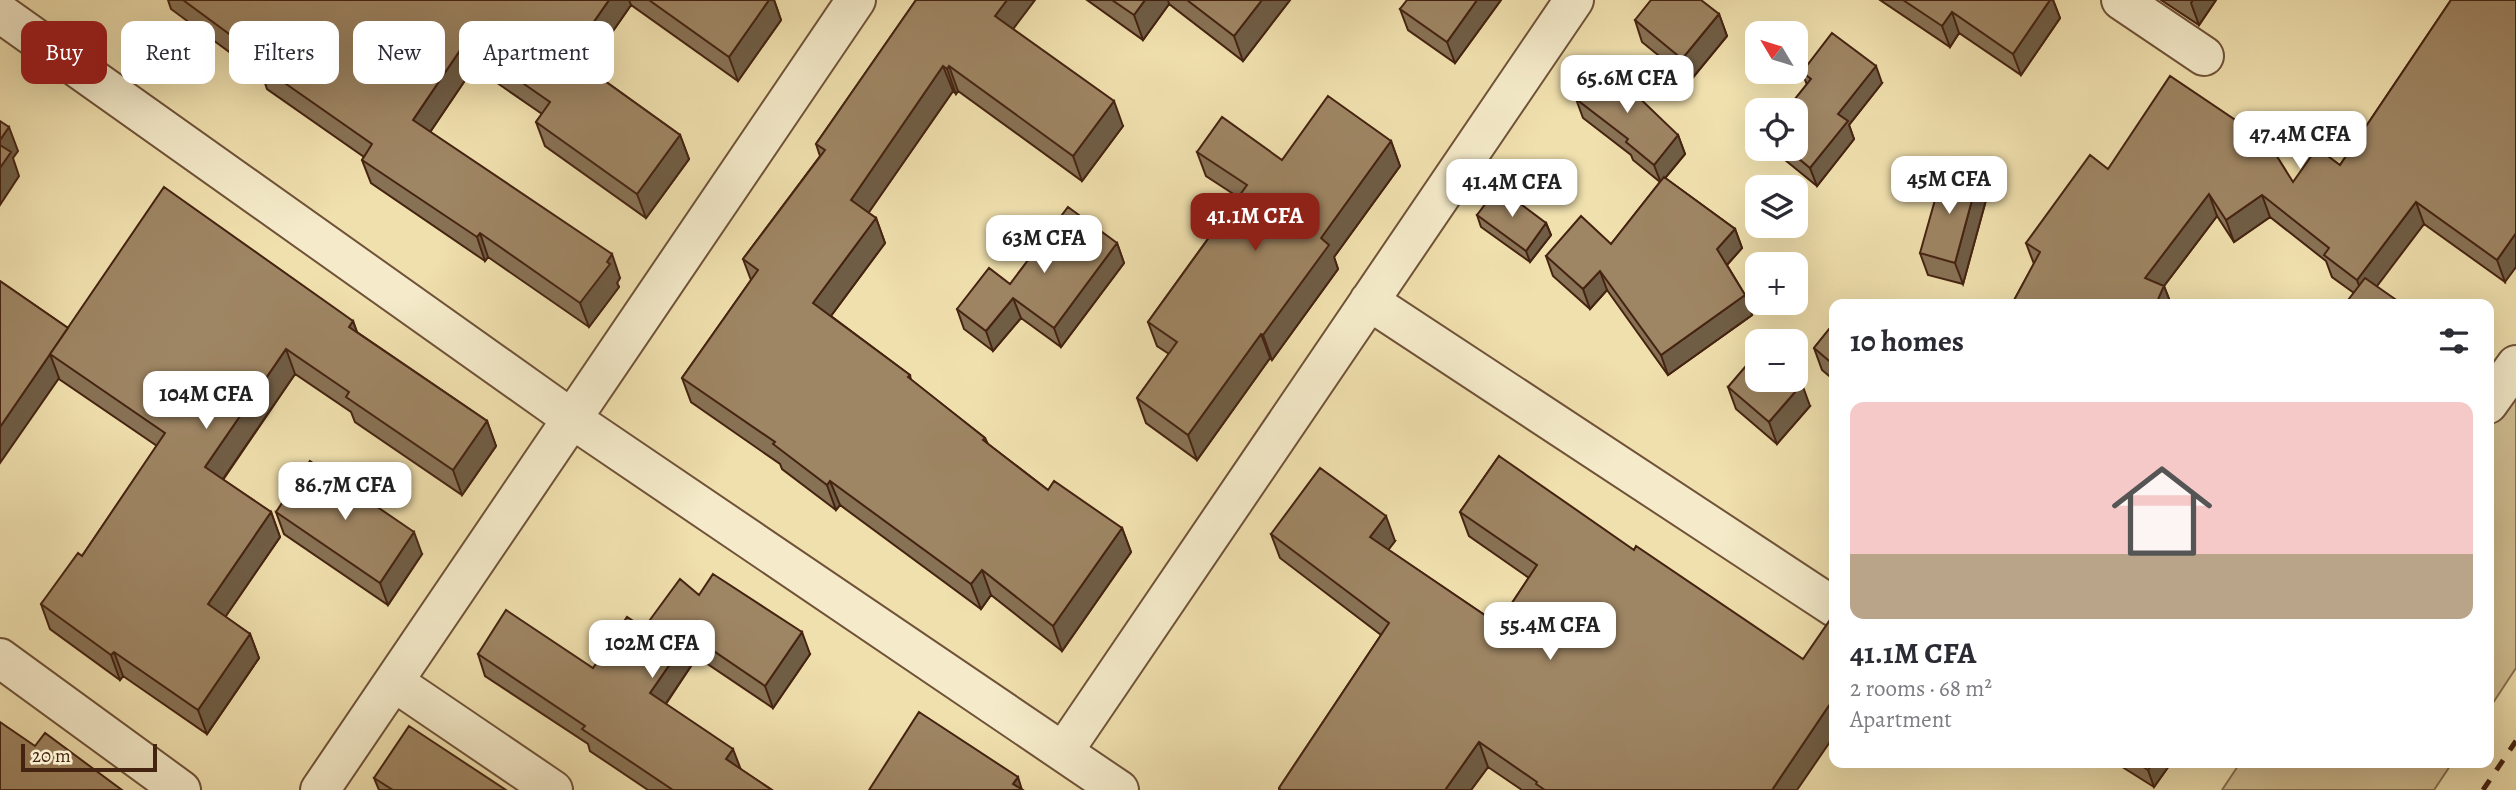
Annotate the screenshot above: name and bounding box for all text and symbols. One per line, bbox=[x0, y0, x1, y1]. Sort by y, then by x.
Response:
chip: Buy bbox=[21, 21, 107, 84]
chip: Rent bbox=[121, 21, 215, 84]
chip: Filters bbox=[229, 21, 339, 84]
chip: New bbox=[353, 21, 445, 84]
chip: Apartment bbox=[459, 21, 614, 84]
north arrow bbox=[1745, 21, 1808, 84]
map controls bbox=[1745, 21, 1808, 392]
pin: 65.6M CFA bbox=[1547, 55, 1707, 115]
text: 65.6M CFA bbox=[1577, 62, 1677, 93]
button: locate bbox=[1745, 98, 1808, 161]
pin: 47.4M CFA bbox=[2220, 111, 2380, 171]
text: 47.4M CFA bbox=[2249, 118, 2351, 149]
pin: 45M CFA bbox=[1884, 156, 2014, 216]
pin: 41.4M CFA bbox=[1432, 160, 1592, 219]
text: 45M CFA bbox=[1907, 163, 1991, 194]
text: 41.4M CFA bbox=[1462, 166, 1562, 197]
button: layers bbox=[1745, 175, 1808, 238]
pin: 41.1M CFA bbox=[1175, 194, 1335, 253]
text: 41.1M CFA bbox=[1207, 200, 1303, 231]
pin: 63M CFA bbox=[979, 216, 1109, 275]
text: 63M CFA bbox=[1002, 222, 1086, 253]
button: + bbox=[1745, 252, 1808, 315]
text: 10 homes bbox=[1850, 321, 1964, 361]
icon: filters bbox=[2435, 322, 2473, 360]
button: − bbox=[1745, 329, 1808, 392]
pin: 104M CFA bbox=[134, 372, 278, 431]
text: 104M CFA bbox=[159, 378, 253, 409]
icon: home bbox=[2099, 448, 2225, 574]
pin: 86.7M CFA bbox=[265, 462, 425, 522]
text: 86.7M CFA bbox=[294, 469, 396, 500]
pin: 55.4M CFA bbox=[1470, 602, 1630, 662]
text: 55.4M CFA bbox=[1500, 609, 1600, 640]
pin: 102M CFA bbox=[580, 620, 724, 680]
text: 102M CFA bbox=[605, 627, 699, 658]
text: 41.1M CFA bbox=[1850, 633, 1976, 673]
text: 2 rooms · 68 m² bbox=[1850, 673, 1992, 704]
text: Apartment bbox=[1850, 704, 1952, 735]
scale bar bbox=[21, 741, 158, 773]
text: 20 m bbox=[32, 743, 71, 769]

